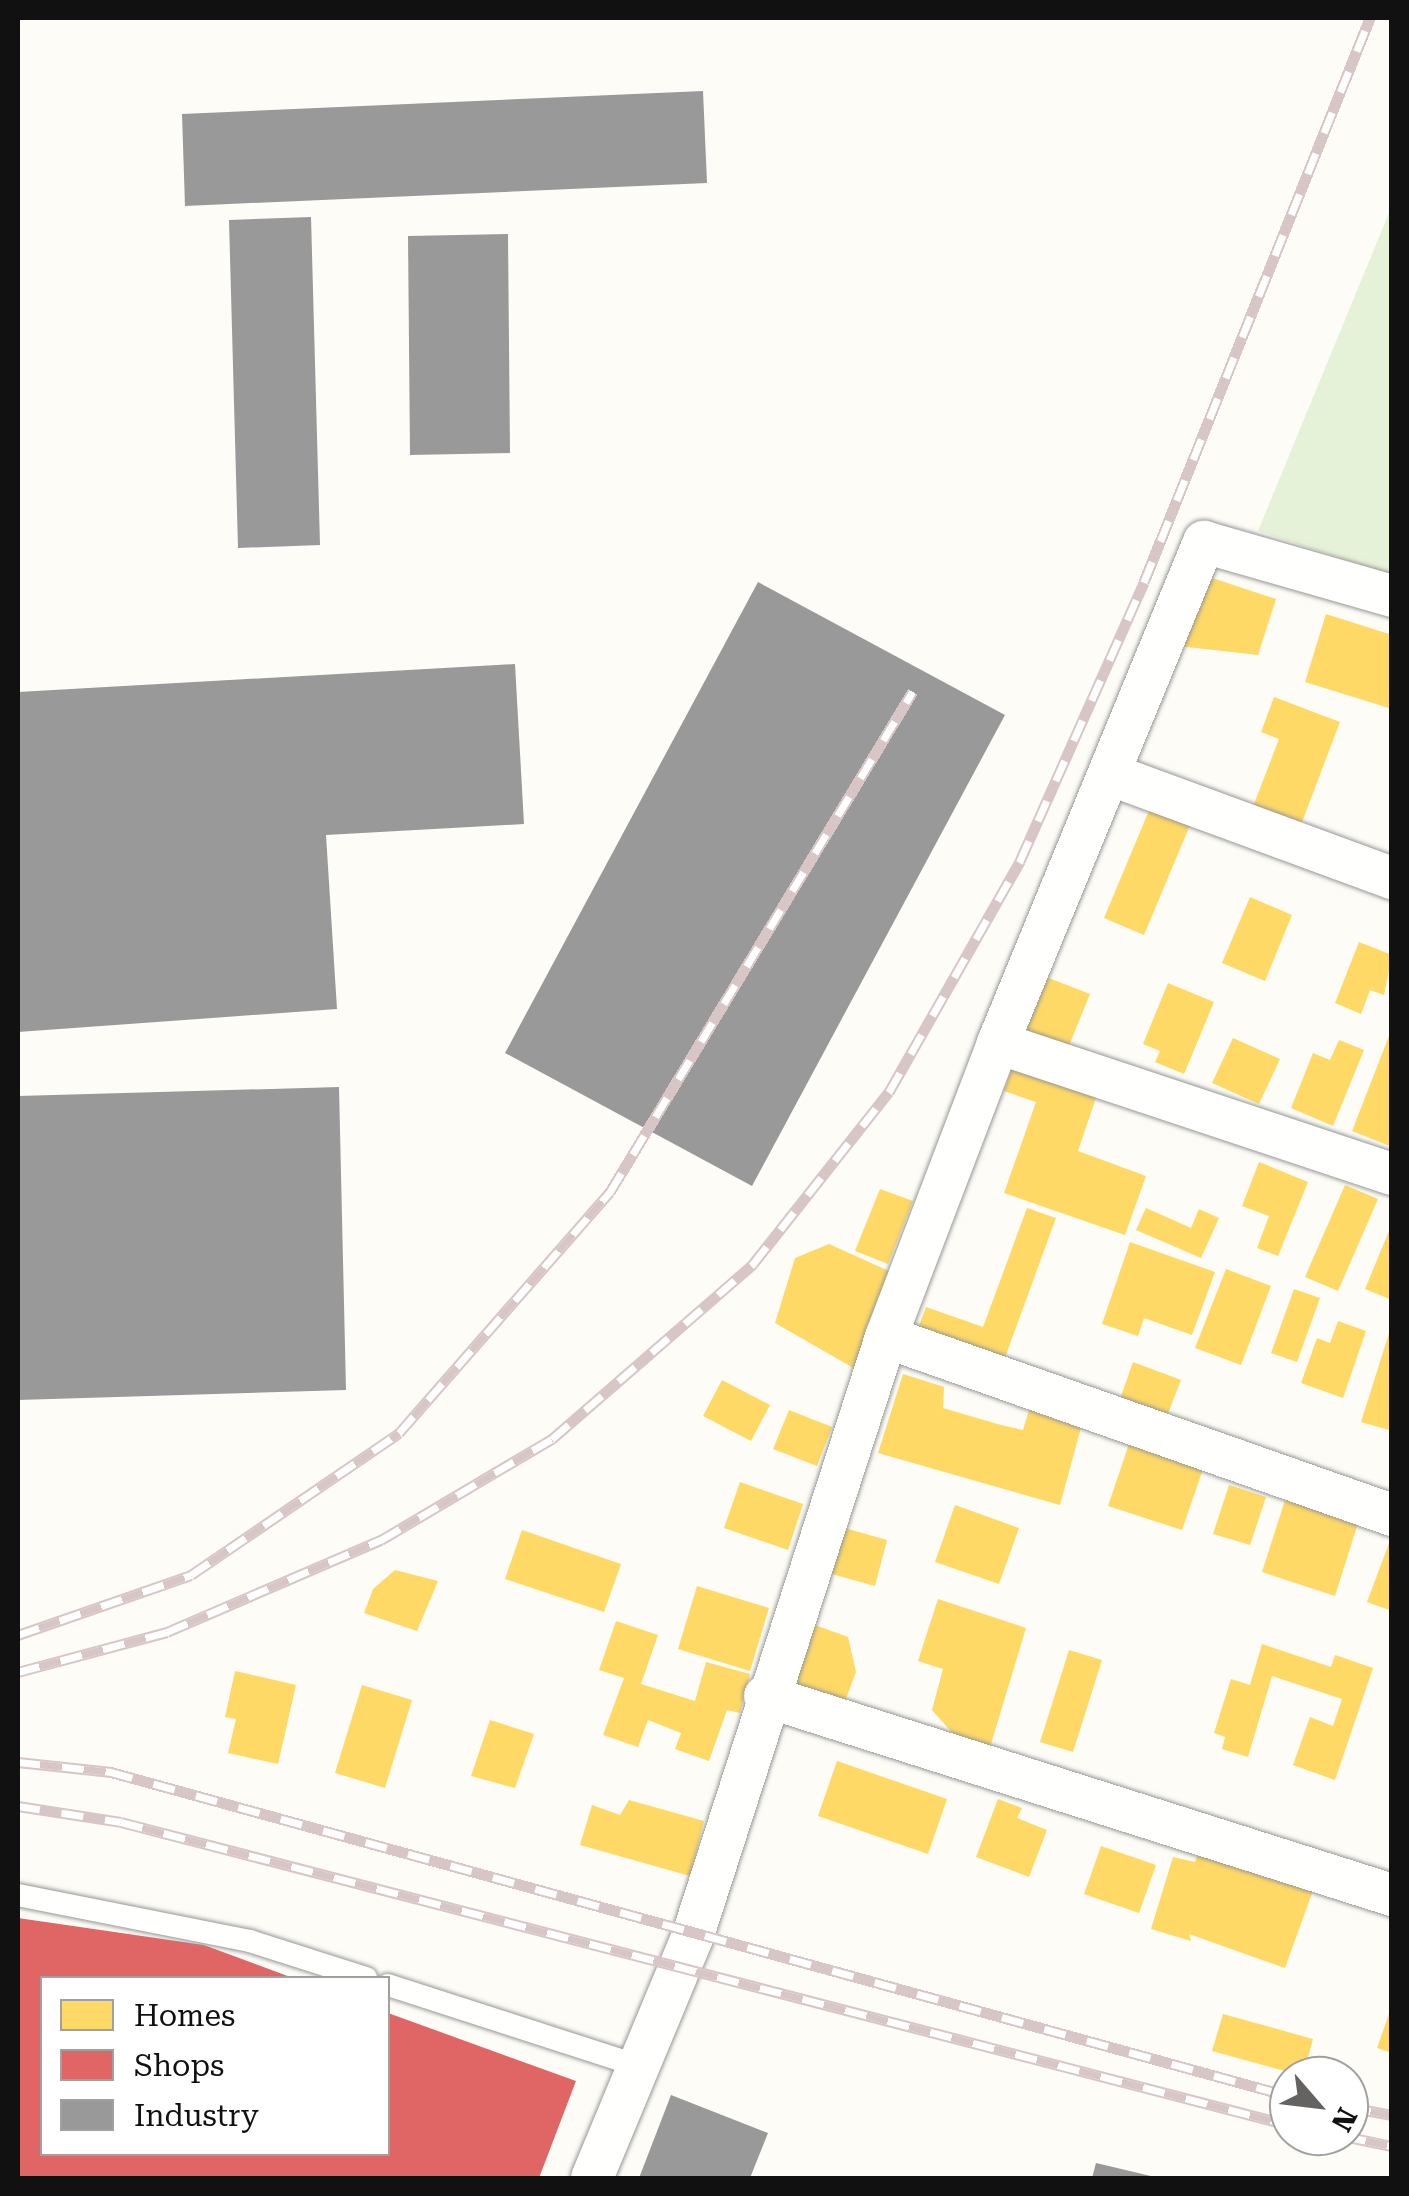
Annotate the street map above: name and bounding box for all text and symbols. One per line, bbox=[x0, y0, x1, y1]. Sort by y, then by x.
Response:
legend bbox=[40, 1976, 390, 2156]
text: Homes bbox=[134, 1998, 235, 2033]
text: Shops bbox=[134, 2048, 224, 2083]
north arrow bbox=[1269, 2056, 1369, 2156]
text: Industry bbox=[134, 2098, 259, 2133]
text: N bbox=[1325, 2102, 1364, 2137]

